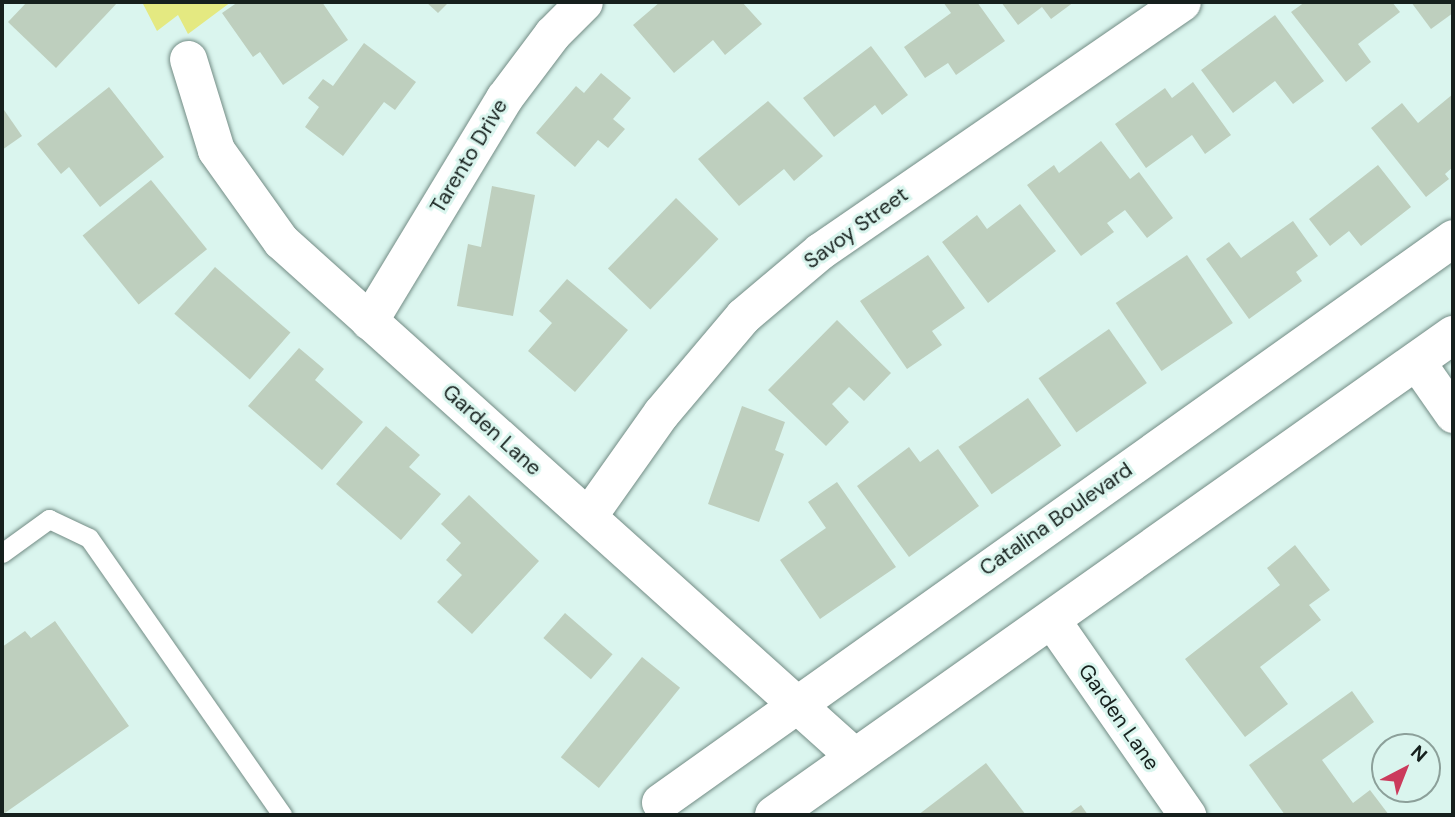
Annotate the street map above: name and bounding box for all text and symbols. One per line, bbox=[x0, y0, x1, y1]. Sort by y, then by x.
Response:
street label: Tarento Drive bbox=[425, 94, 513, 218]
street label: Savoy Street bbox=[799, 182, 913, 274]
street label: Garden Lane bbox=[438, 379, 546, 481]
street label: Catalina Boulevard bbox=[975, 457, 1137, 581]
street label: Garden Lane bbox=[1073, 659, 1165, 775]
north arrow bbox=[1371, 733, 1441, 803]
text: N bbox=[1406, 740, 1433, 767]

